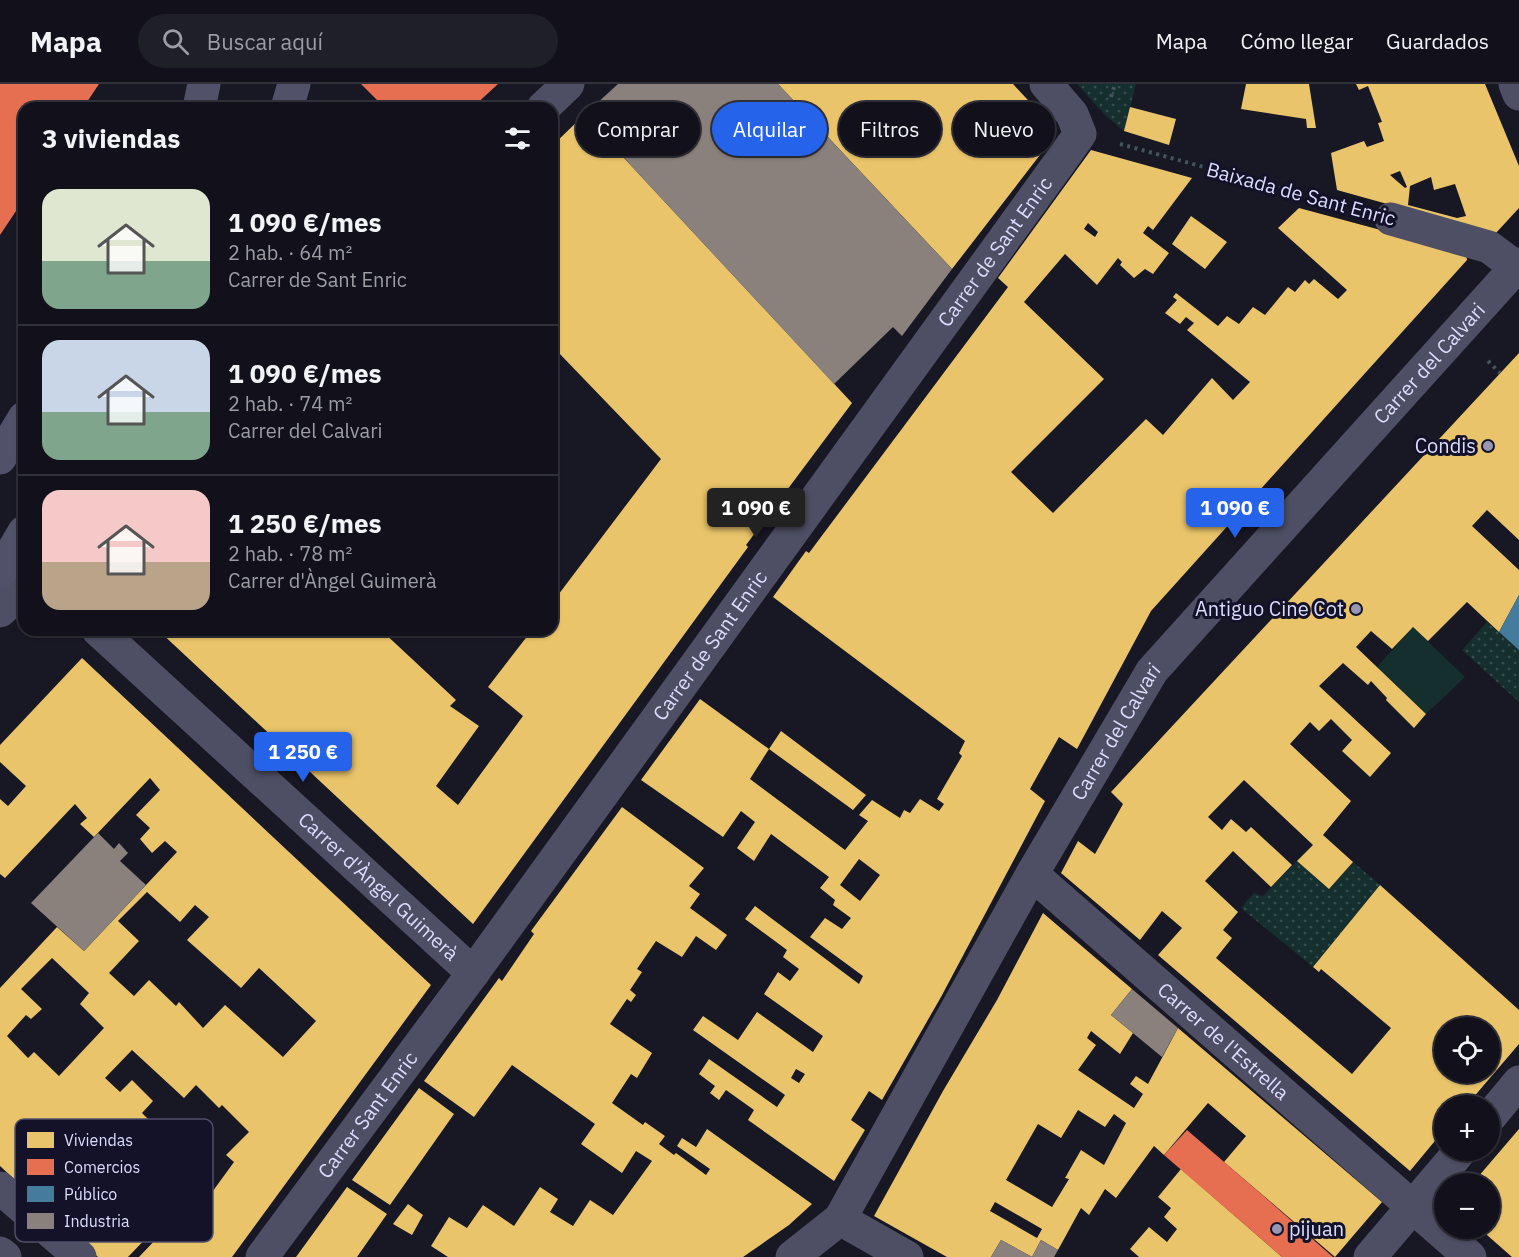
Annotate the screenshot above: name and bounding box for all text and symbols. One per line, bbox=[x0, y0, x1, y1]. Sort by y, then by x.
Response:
search box bbox=[138, 14, 558, 68]
text: Mapa bbox=[30, 23, 102, 60]
icon: search bbox=[159, 25, 192, 58]
text: Buscar aquí bbox=[207, 27, 323, 56]
text: Mapa bbox=[1156, 27, 1207, 55]
text: Cómo llegar bbox=[1240, 27, 1353, 55]
text: Guardados bbox=[1386, 27, 1489, 55]
chip: Comprar bbox=[576, 102, 700, 156]
chip: Alquilar bbox=[712, 102, 827, 156]
chip: Filtros bbox=[839, 102, 941, 156]
chip: Nuevo bbox=[953, 102, 1055, 156]
text: 3 viviendas bbox=[42, 121, 180, 155]
icon: filters bbox=[501, 122, 534, 155]
street label: Baixada de Sant Enric bbox=[1204, 155, 1399, 232]
street label: Carrer de Sant Enric bbox=[931, 171, 1058, 332]
text: 1 090 €/mes bbox=[228, 205, 382, 239]
icon: home bbox=[90, 213, 162, 285]
text: 2 hab. · 64 m² bbox=[228, 239, 352, 266]
text: Carrer de Sant Enric bbox=[228, 266, 407, 293]
street label: Carrer del Calvari bbox=[1367, 297, 1491, 430]
text: 1 090 €/mes bbox=[228, 356, 382, 390]
icon: home bbox=[90, 364, 162, 436]
text: 2 hab. · 74 m² bbox=[228, 390, 352, 417]
text: Carrer del Calvari bbox=[228, 417, 382, 444]
place label: Condis bbox=[1415, 432, 1476, 459]
marker: Condis bbox=[1481, 439, 1495, 453]
pin: 1 090 € bbox=[701, 488, 811, 539]
pin: 1 090 € bbox=[1180, 488, 1290, 539]
text: 1 090 € bbox=[721, 494, 791, 521]
text: 1 090 € bbox=[1200, 494, 1270, 521]
text: 1 250 €/mes bbox=[228, 506, 382, 540]
icon: home bbox=[90, 514, 162, 586]
text: 2 hab. · 78 m² bbox=[228, 540, 352, 567]
street label: Carrer de Sant Enric bbox=[646, 565, 773, 726]
text: Carrer d'Àngel Guimerà bbox=[228, 567, 437, 594]
place label: Antiguo Cine Cot bbox=[1195, 595, 1344, 622]
marker: Antiguo Cine Cot bbox=[1349, 602, 1363, 616]
street label: Carrer del Calvari bbox=[1065, 657, 1166, 805]
pin: 1 250 € bbox=[248, 732, 358, 783]
text: 1 250 € bbox=[268, 738, 338, 765]
street label: Carrer d'Àngel Guimerà bbox=[293, 806, 465, 967]
street label: Carrer de l'Estrella bbox=[1152, 976, 1295, 1106]
map controls bbox=[1434, 1017, 1500, 1239]
button: locate bbox=[1434, 1017, 1500, 1083]
street label: Carrer Sant Enric bbox=[311, 1046, 423, 1184]
button: + bbox=[1434, 1095, 1500, 1161]
legend bbox=[15, 1119, 213, 1242]
text: Viviendas bbox=[64, 1130, 133, 1150]
text: Comercios bbox=[64, 1157, 140, 1177]
button: − bbox=[1434, 1173, 1500, 1239]
text: Público bbox=[64, 1184, 117, 1204]
text: Industria bbox=[64, 1211, 130, 1231]
place label: pijuan bbox=[1289, 1215, 1344, 1242]
marker: pijuan bbox=[1270, 1222, 1284, 1236]

